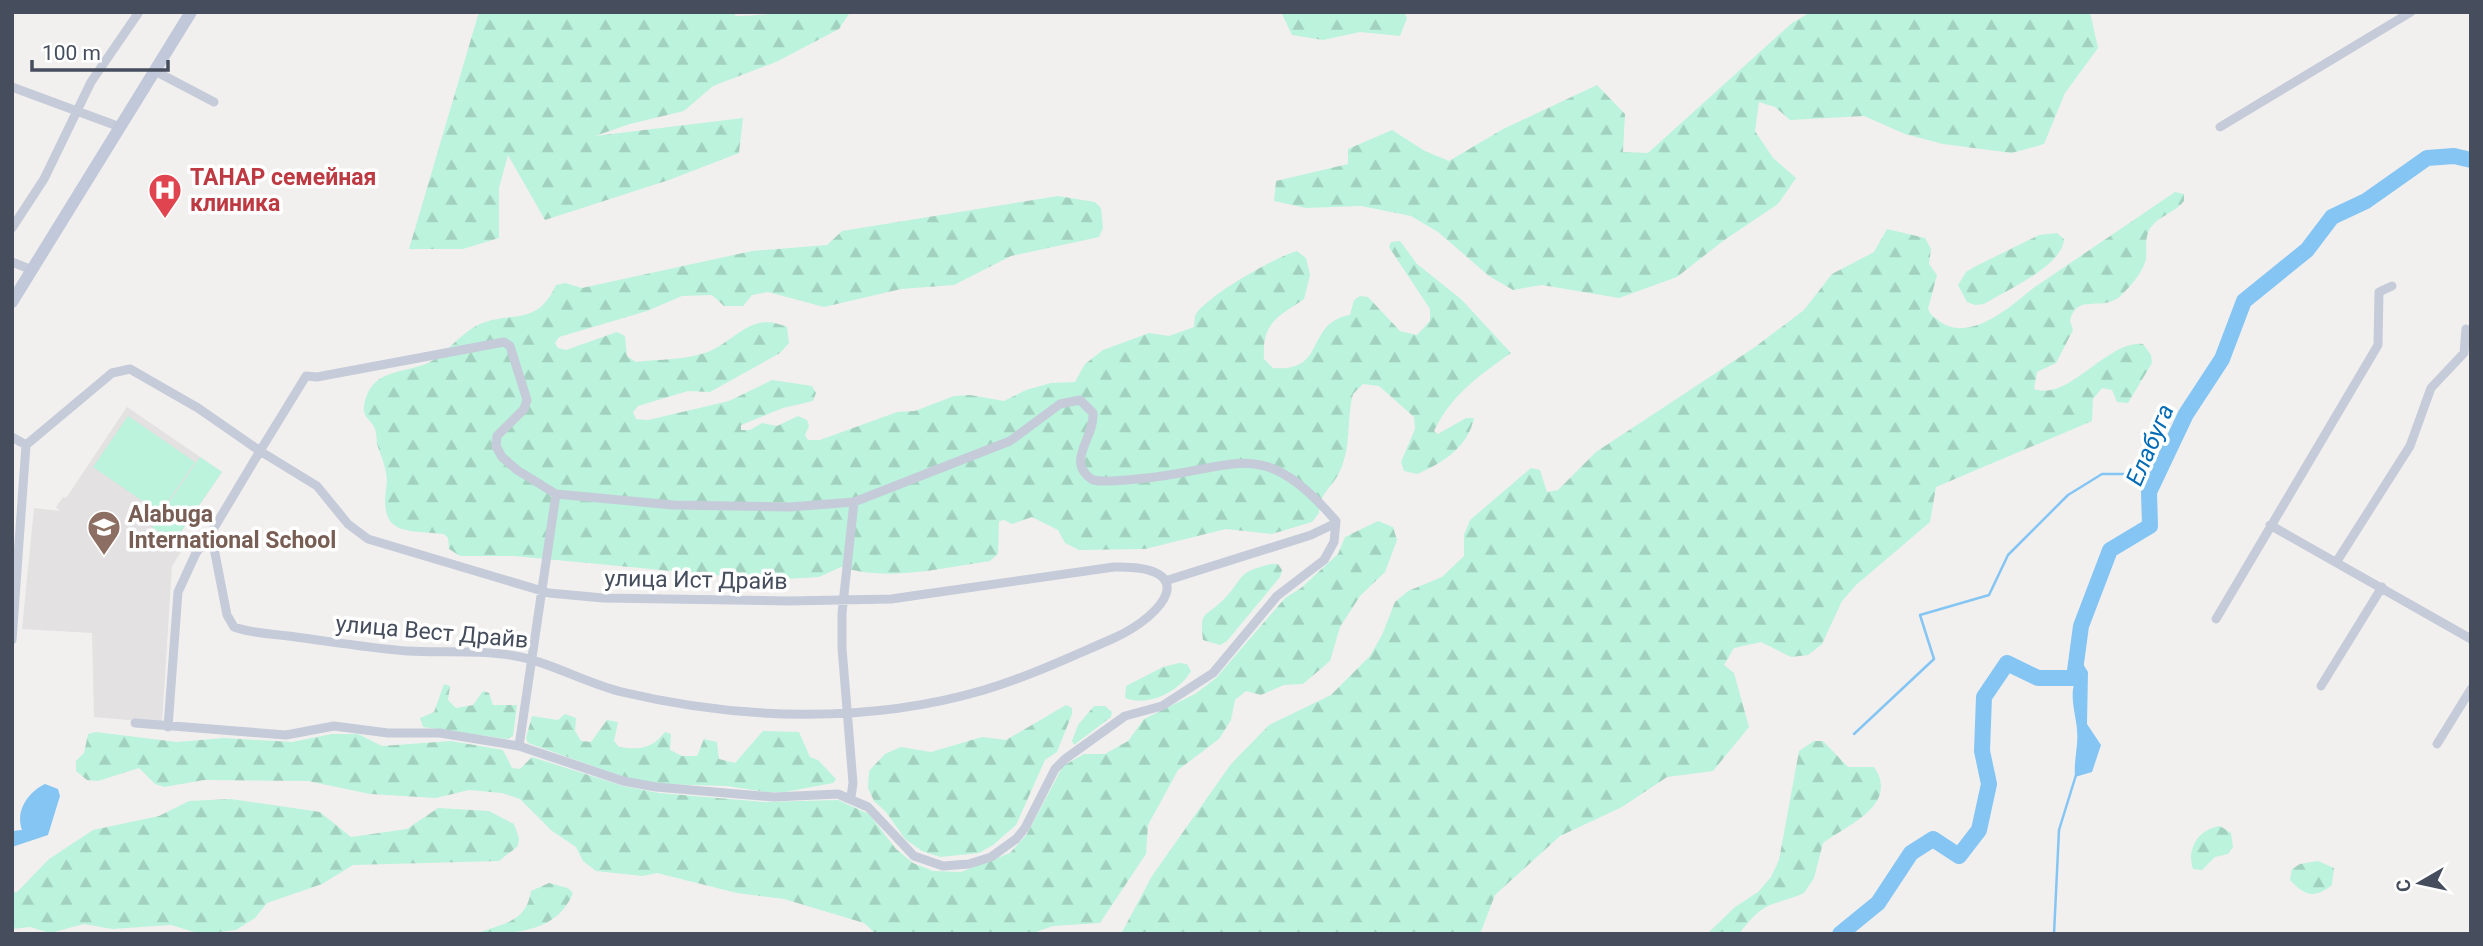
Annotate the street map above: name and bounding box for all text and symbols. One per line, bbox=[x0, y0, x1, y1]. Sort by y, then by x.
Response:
scale bar bbox=[32, 28, 168, 72]
text: 100 m bbox=[42, 41, 101, 65]
place label: ТАНАР семейная клиника bbox=[190, 164, 376, 217]
hospital icon: ТАНАР семейная клиника bbox=[146, 171, 184, 220]
water label: Елабуга bbox=[2120, 400, 2180, 490]
place label: Alabuga International School bbox=[128, 501, 336, 554]
school or university icon: Alabuga International School bbox=[85, 508, 123, 557]
street label: улица Ист Драйв bbox=[604, 565, 788, 595]
street label: улица Вест Драйв bbox=[335, 610, 529, 654]
north arrow bbox=[2385, 848, 2455, 918]
text: С bbox=[2391, 878, 2416, 894]

